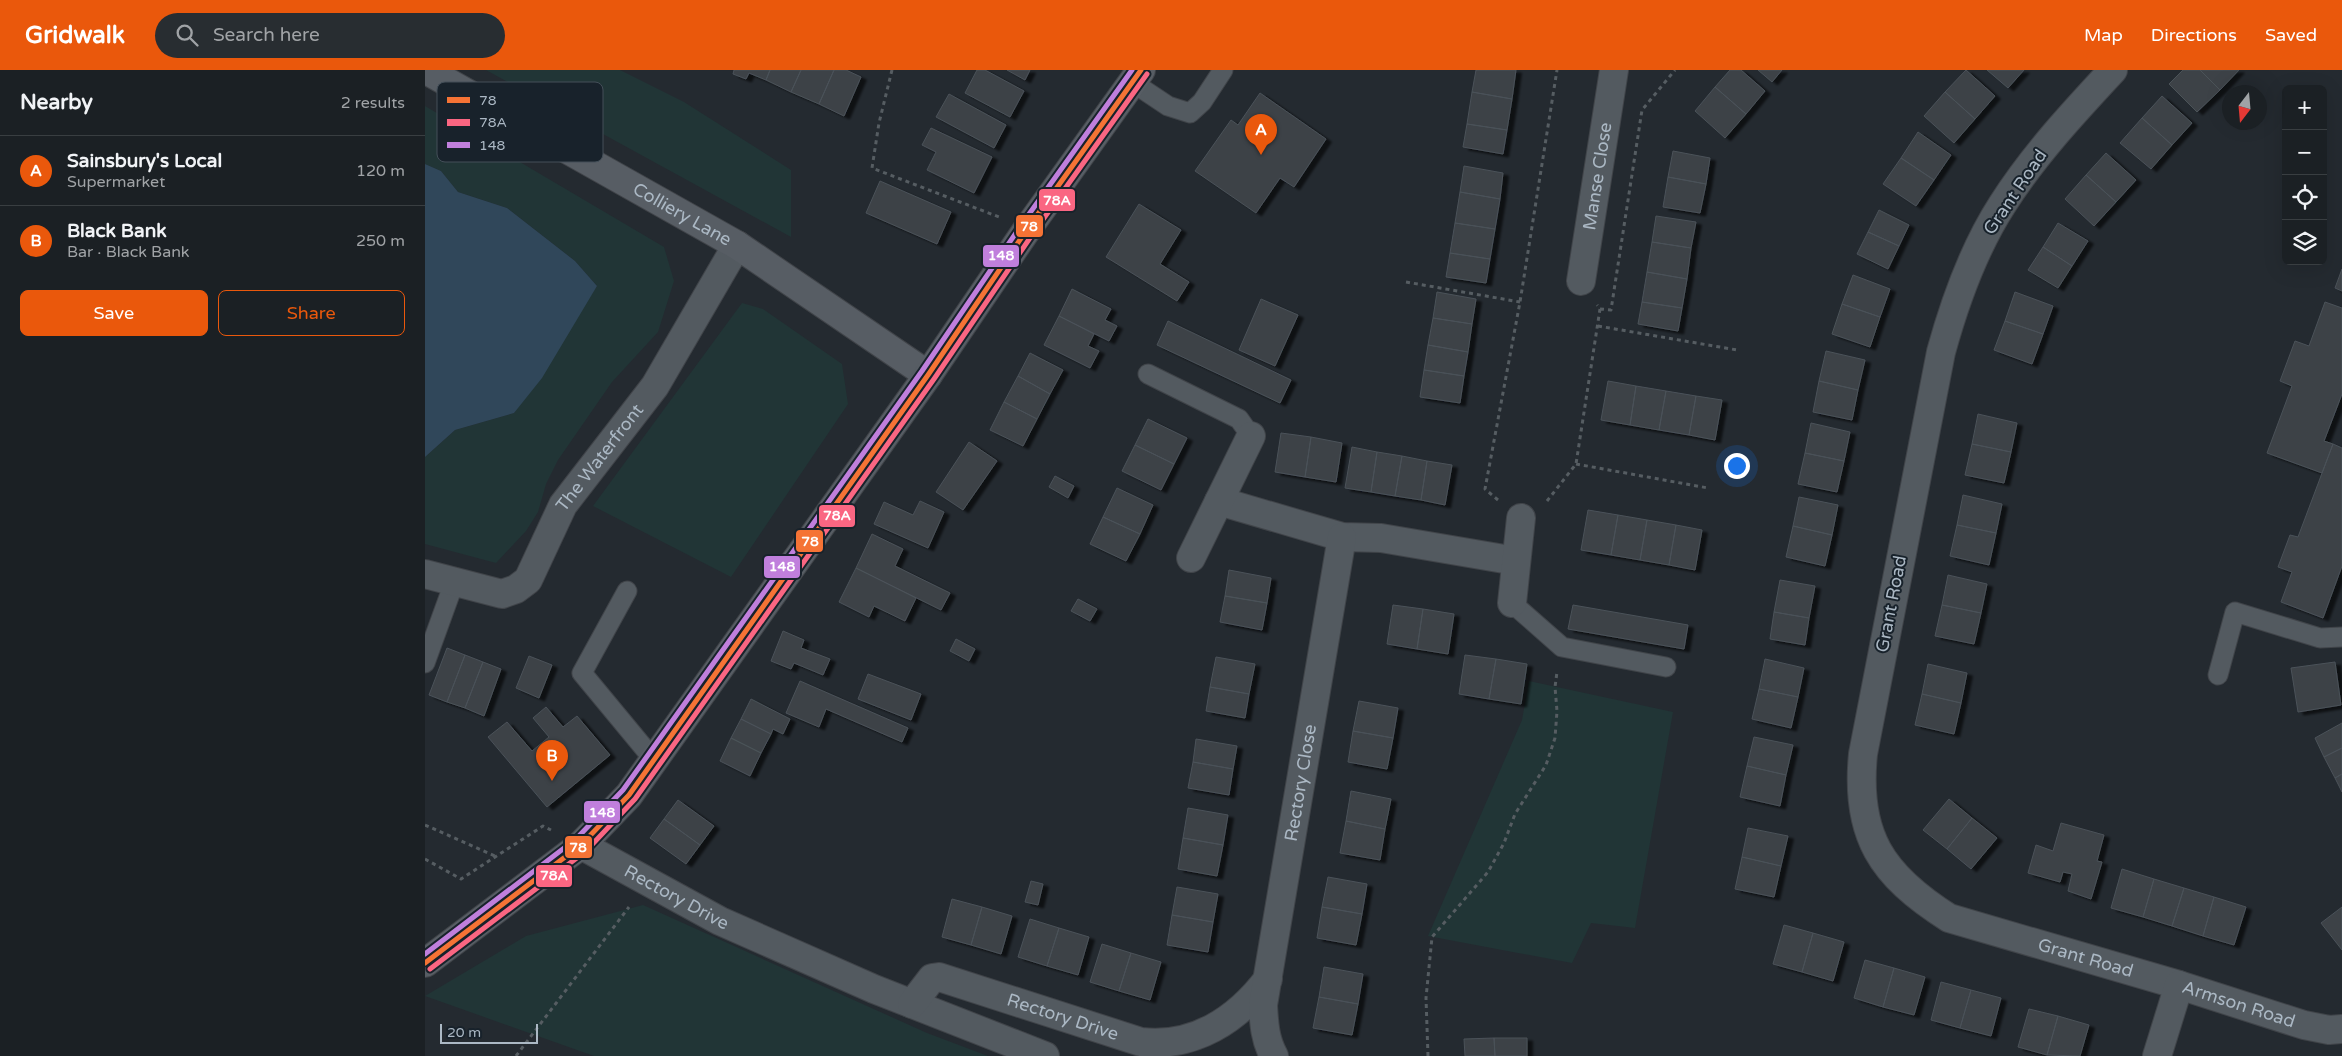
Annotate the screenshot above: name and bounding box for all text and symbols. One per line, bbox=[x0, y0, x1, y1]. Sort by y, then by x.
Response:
search box bbox=[155, 13, 505, 58]
text: Gridwalk bbox=[25, 21, 125, 50]
icon: search bbox=[173, 21, 201, 49]
text: Search here bbox=[213, 24, 320, 46]
text: Map bbox=[2084, 24, 2123, 46]
text: Directions bbox=[2151, 24, 2237, 46]
text: Saved bbox=[2265, 24, 2317, 46]
legend bbox=[437, 82, 603, 162]
north arrow bbox=[2222, 85, 2267, 130]
map controls bbox=[2282, 85, 2327, 265]
button: + bbox=[2282, 85, 2327, 130]
text: Nearby bbox=[20, 90, 93, 115]
text: 78 bbox=[479, 92, 497, 109]
text: 2 results bbox=[341, 93, 405, 113]
text: 78A bbox=[479, 114, 507, 131]
pin: A bbox=[1245, 114, 1277, 155]
street label: Manse Close bbox=[1578, 121, 1617, 232]
button: − bbox=[2282, 130, 2327, 175]
text: 148 bbox=[479, 137, 506, 154]
street label: Grant Road bbox=[1978, 145, 2052, 239]
text: Sainsbury's Local bbox=[67, 150, 222, 172]
text: A bbox=[30, 161, 42, 181]
text: 120 m bbox=[356, 161, 405, 181]
text: Supermarket bbox=[67, 172, 165, 192]
button: locate bbox=[2282, 175, 2327, 220]
street label: Colliery Lane bbox=[629, 178, 735, 251]
line badge: 78A bbox=[1038, 188, 1076, 212]
text: 78A bbox=[1043, 192, 1072, 209]
line badge: 78 bbox=[1015, 214, 1044, 238]
text: 78 bbox=[1020, 218, 1038, 235]
text: Black Bank bbox=[67, 220, 167, 242]
button: layers bbox=[2282, 220, 2327, 265]
text: B bbox=[30, 231, 42, 251]
text: 250 m bbox=[356, 231, 405, 251]
text: Bar · Black Bank bbox=[67, 242, 190, 262]
line badge: 148 bbox=[982, 244, 1020, 268]
text: 148 bbox=[988, 247, 1014, 264]
button: Save bbox=[20, 290, 208, 336]
button: Share bbox=[218, 290, 405, 336]
street label: The Waterfront bbox=[551, 399, 648, 516]
your location bbox=[1724, 453, 1750, 479]
line badge: 78A bbox=[818, 504, 856, 528]
text: 78A bbox=[823, 507, 852, 524]
line badge: 78 bbox=[795, 529, 824, 553]
text: 78 bbox=[801, 533, 819, 550]
street label: Grant Road bbox=[1871, 554, 1911, 654]
line badge: 148 bbox=[763, 555, 801, 579]
text: 148 bbox=[769, 558, 795, 575]
street label: Rectory Close bbox=[1280, 723, 1321, 843]
pin: B bbox=[536, 740, 568, 781]
line badge: 148 bbox=[583, 800, 621, 824]
text: 148 bbox=[589, 804, 615, 821]
line badge: 78 bbox=[564, 835, 593, 859]
text: 78 bbox=[569, 839, 587, 856]
street label: Rectory Drive bbox=[620, 860, 732, 935]
line badge: 78A bbox=[535, 864, 573, 888]
text: 78A bbox=[540, 867, 569, 884]
street label: Grant Road bbox=[2035, 933, 2136, 982]
street label: Armson Road bbox=[2180, 976, 2298, 1032]
street label: Rectory Drive bbox=[1004, 989, 1121, 1045]
scale bar bbox=[440, 1021, 537, 1044]
text: 20 m bbox=[447, 1024, 481, 1041]

